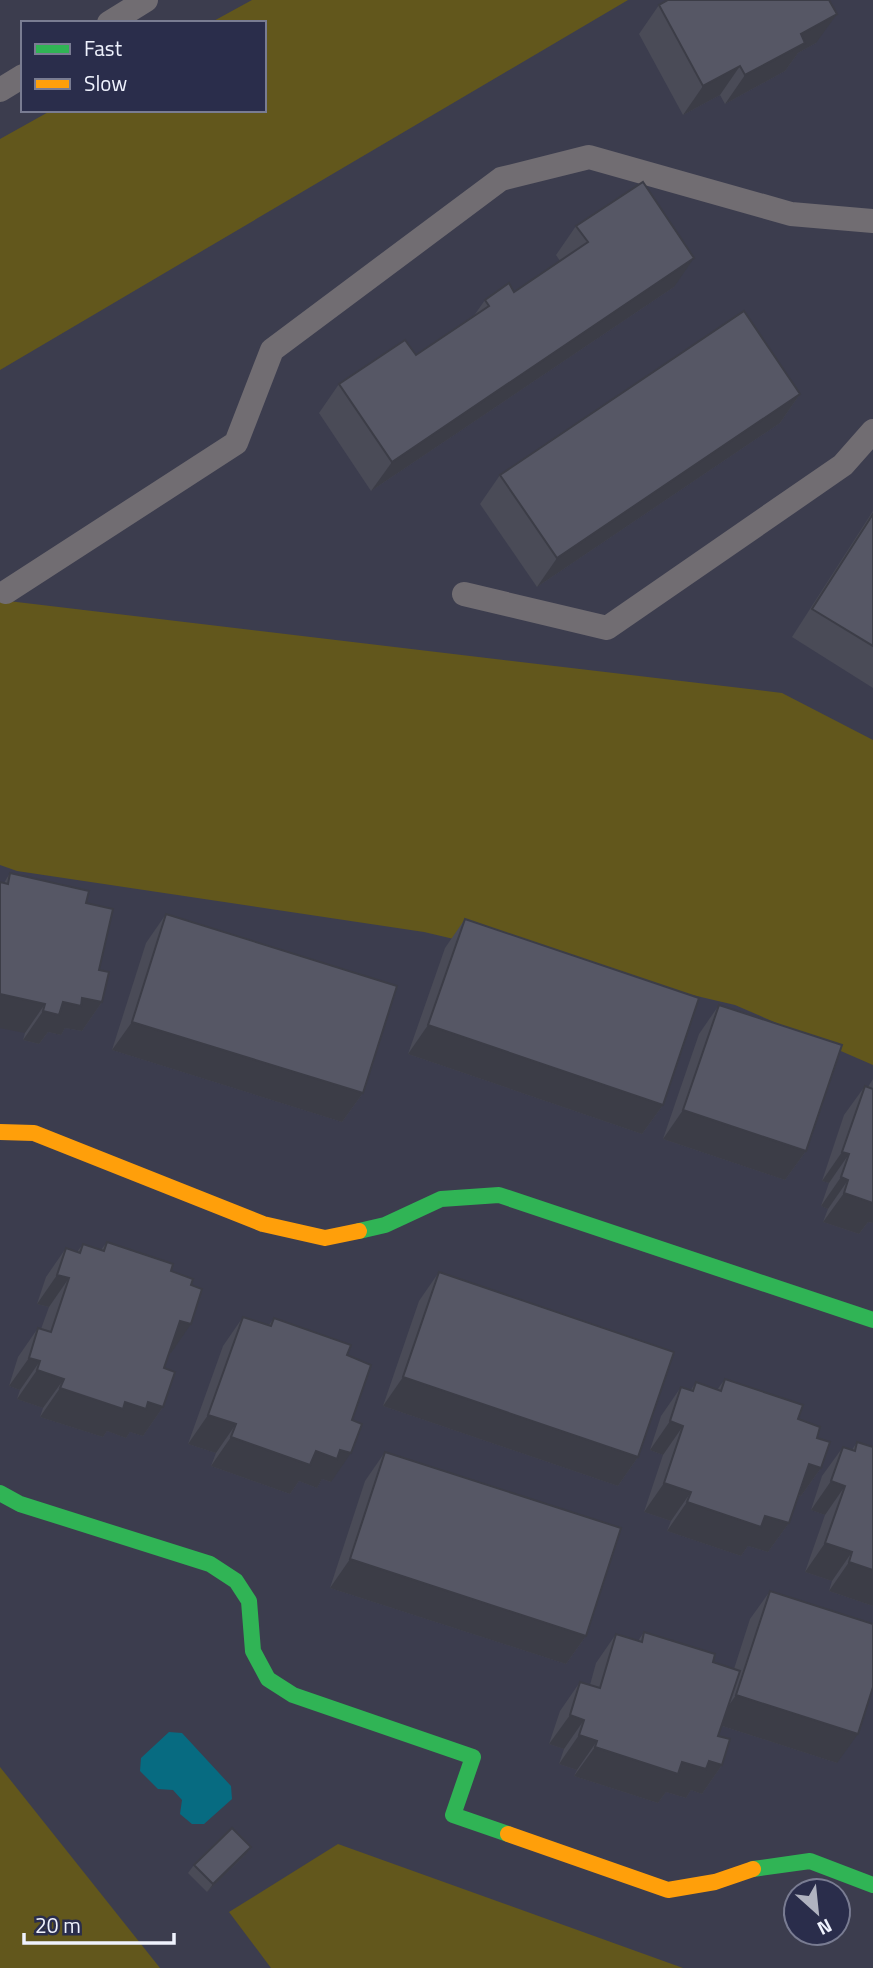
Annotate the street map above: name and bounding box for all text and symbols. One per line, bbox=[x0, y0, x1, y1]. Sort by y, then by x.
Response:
legend bbox=[21, 21, 266, 112]
text: Fast bbox=[84, 32, 123, 64]
text: Slow bbox=[84, 67, 127, 99]
north arrow bbox=[782, 1877, 852, 1947]
scale bar bbox=[24, 1902, 175, 1946]
text: 20 m bbox=[35, 1909, 81, 1941]
text: N bbox=[812, 1912, 837, 1944]

